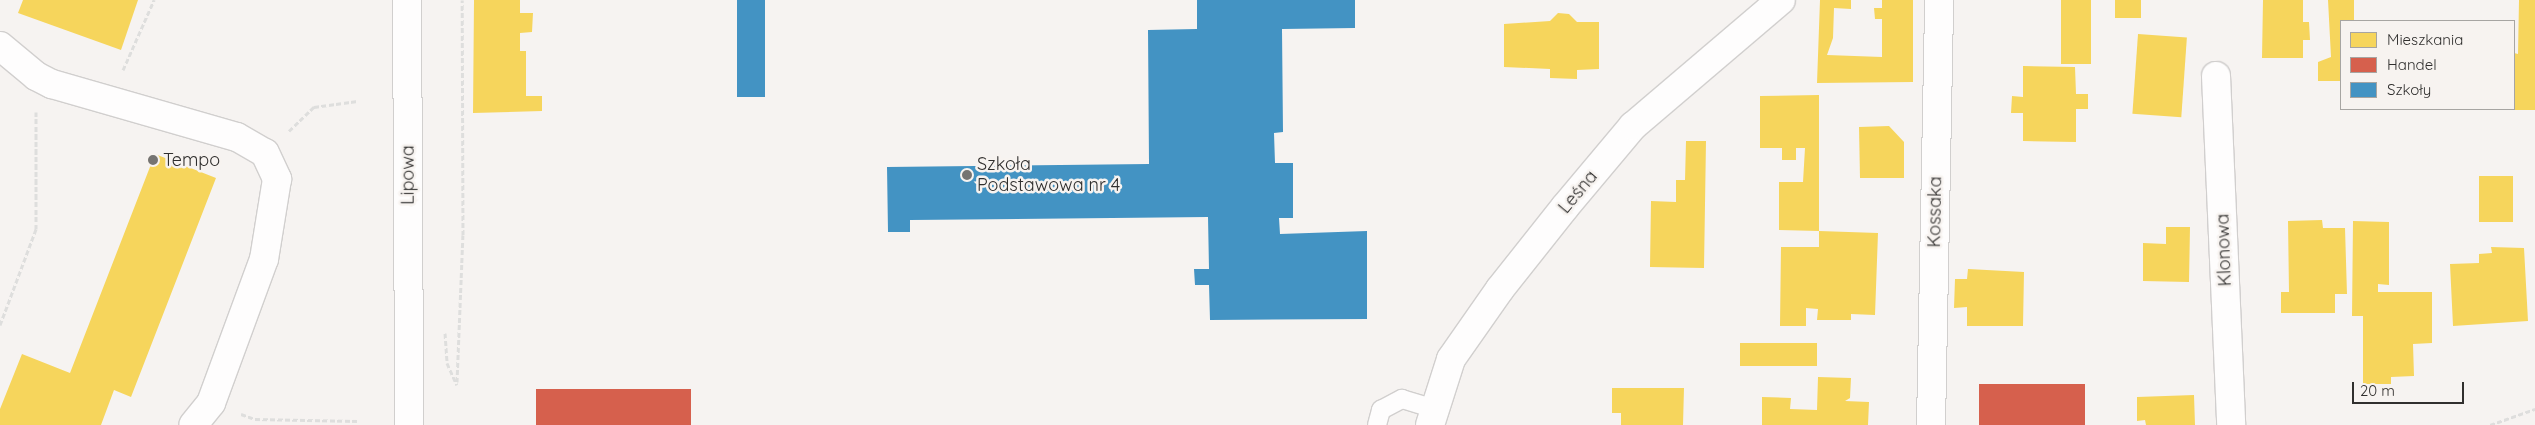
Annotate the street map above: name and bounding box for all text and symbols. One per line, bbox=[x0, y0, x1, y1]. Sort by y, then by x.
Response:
legend bbox=[2340, 20, 2515, 110]
text: Mieszkania bbox=[2387, 30, 2463, 49]
text: Handel bbox=[2387, 55, 2437, 74]
text: Szkoły bbox=[2387, 80, 2431, 99]
street label: Lipowa bbox=[397, 145, 419, 205]
place label: Tempo bbox=[163, 149, 220, 171]
marker: Tempo bbox=[147, 154, 159, 166]
place label: Szkoła Podstawowa nr 4 bbox=[977, 154, 1120, 196]
street label: Leśna bbox=[1554, 166, 1602, 218]
marker: Szkoła Podstawowa nr 4 bbox=[961, 169, 973, 181]
street label: Kossaka bbox=[1924, 176, 1946, 248]
street label: Klonowa bbox=[2212, 213, 2236, 287]
scale bar bbox=[2355, 372, 2468, 404]
text: 20 m bbox=[2360, 381, 2395, 400]

